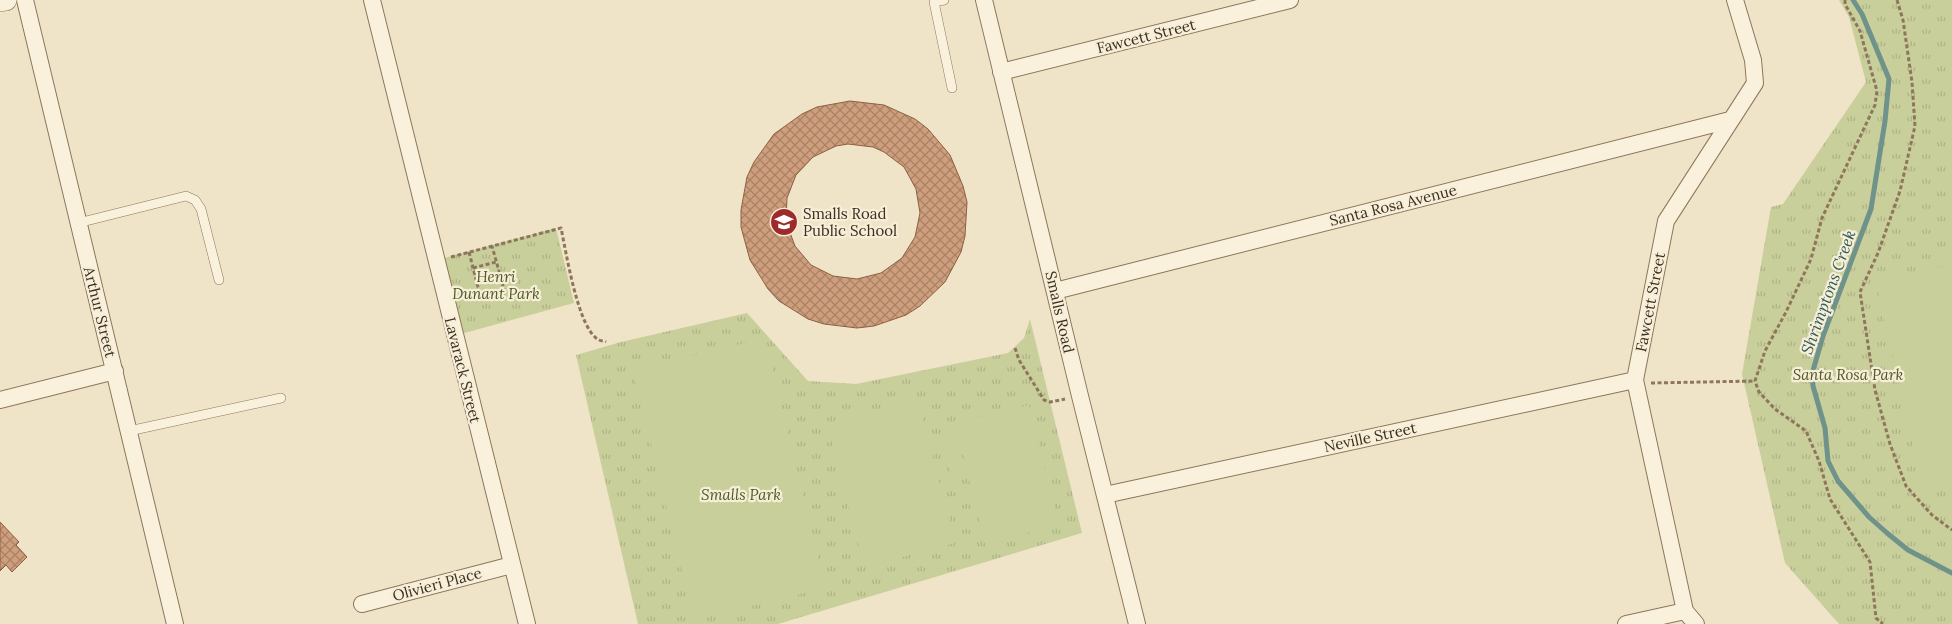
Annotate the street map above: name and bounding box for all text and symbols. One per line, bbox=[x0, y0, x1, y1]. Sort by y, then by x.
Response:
street label: Fawcett Street bbox=[1095, 15, 1198, 57]
street label: Santa Rosa Avenue bbox=[1327, 180, 1459, 230]
place label: Smalls Road Public School bbox=[803, 204, 897, 240]
school or university icon: Smalls Road Public School bbox=[769, 207, 799, 237]
water label: Shrimptons Creek bbox=[1796, 227, 1860, 357]
street label: Fawcett Street bbox=[1631, 250, 1669, 353]
street label: Arthur Street bbox=[79, 264, 120, 359]
park label: Henri Dunant Park bbox=[452, 267, 540, 303]
street label: Smalls Road bbox=[1041, 269, 1079, 355]
street label: Lavarack Street bbox=[441, 315, 485, 425]
park label: Santa Rosa Park bbox=[1793, 365, 1904, 384]
street label: Neville Street bbox=[1322, 418, 1418, 456]
park label: Smalls Park bbox=[701, 485, 781, 504]
street label: Olivieri Place bbox=[390, 563, 484, 605]

